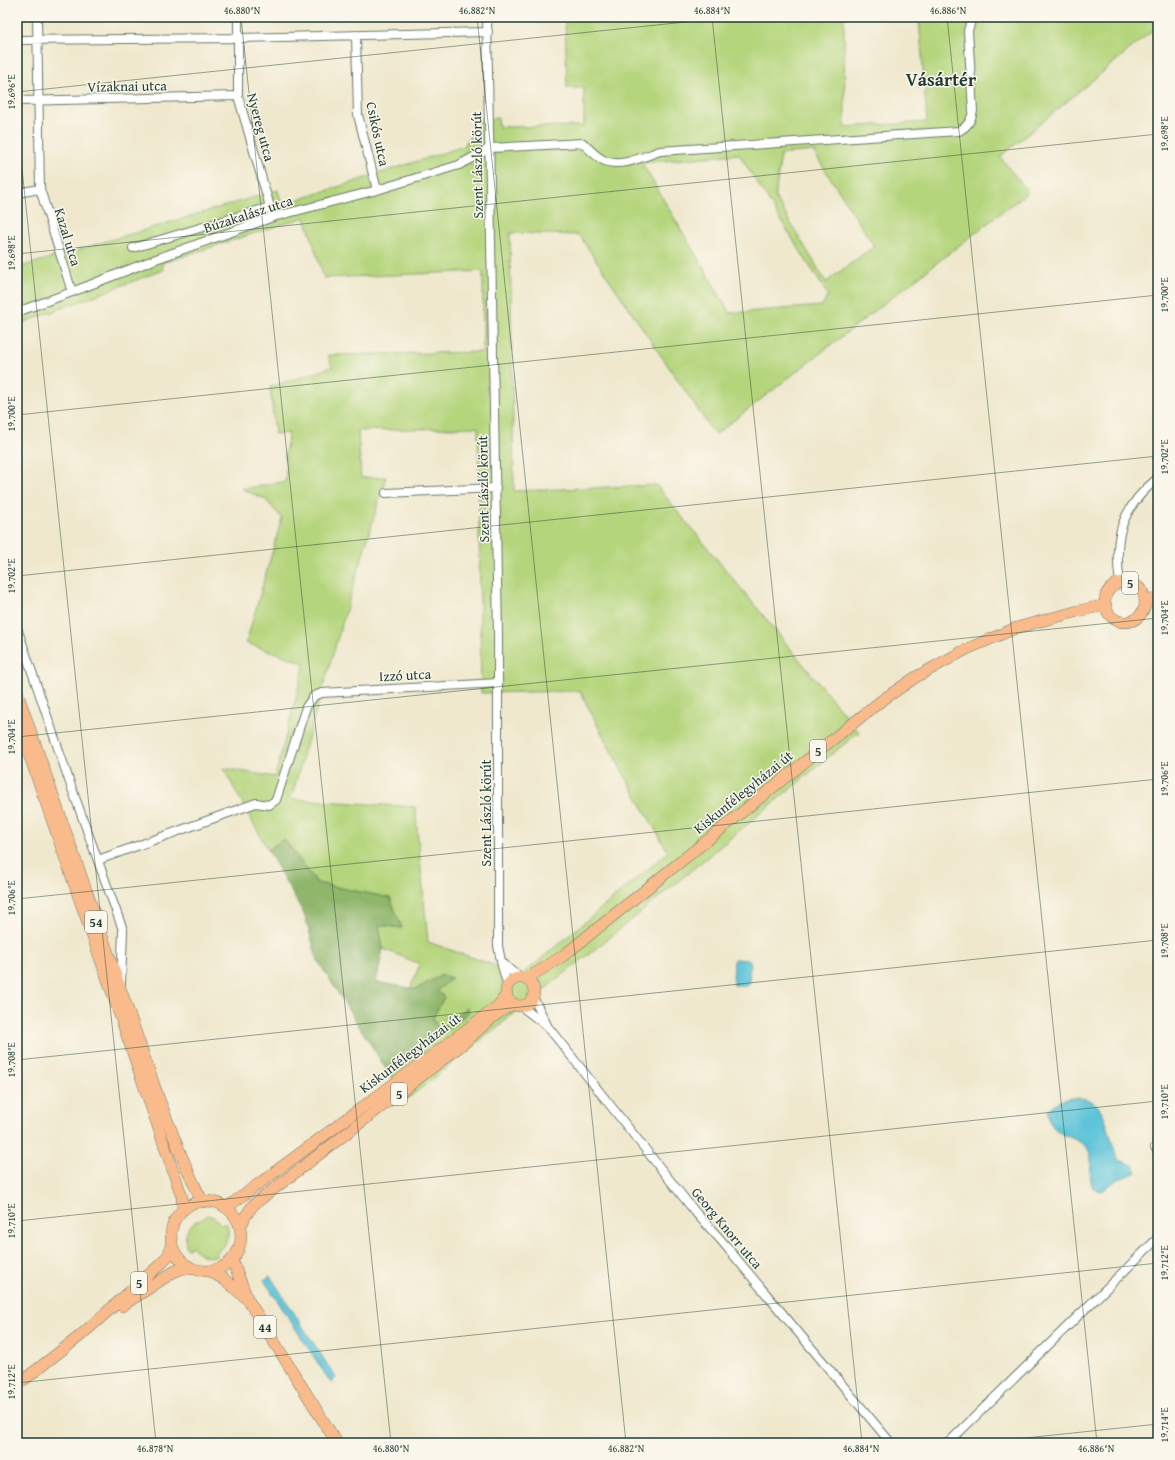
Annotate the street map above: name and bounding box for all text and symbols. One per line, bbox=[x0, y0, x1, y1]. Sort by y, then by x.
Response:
text: 46.880°N bbox=[224, 3, 261, 18]
text: 46.882°N bbox=[459, 3, 496, 18]
text: 46.884°N bbox=[694, 3, 731, 18]
text: 46.886°N bbox=[930, 3, 967, 18]
district label: Vásártér bbox=[906, 66, 977, 93]
text: 19.696°E bbox=[4, 74, 19, 110]
street label: Vízaknai utca bbox=[87, 75, 167, 97]
street label: Nyereg utca bbox=[242, 91, 280, 164]
street label: Csikós utca bbox=[361, 100, 395, 168]
street label: Szent László körút bbox=[466, 111, 488, 219]
text: 19.698°E bbox=[1157, 116, 1172, 152]
street label: Búzakalász utca bbox=[201, 190, 296, 238]
street label: Kazal utca bbox=[50, 205, 86, 269]
text: 19.698°E bbox=[4, 235, 19, 271]
text: 19.700°E bbox=[1157, 277, 1172, 313]
text: 19.700°E bbox=[4, 396, 19, 432]
street label: Szent László körút bbox=[472, 435, 494, 543]
text: 19.702°E bbox=[1157, 439, 1172, 475]
text: 19.702°E bbox=[4, 558, 19, 594]
road number: 5 bbox=[1122, 572, 1138, 594]
text: 19.704°E bbox=[1157, 600, 1172, 636]
street label: Izzó utca bbox=[378, 664, 432, 686]
text: 19.704°E bbox=[4, 719, 19, 755]
road number: 5 bbox=[810, 740, 826, 762]
street label: Kiskunfélegyházai út bbox=[689, 746, 797, 838]
street label: Szent László körút bbox=[476, 759, 496, 867]
text: 19.706°E bbox=[1157, 761, 1172, 797]
text: 19.706°E bbox=[4, 880, 19, 916]
road number: 54 bbox=[85, 911, 107, 933]
text: 19.708°E bbox=[1157, 923, 1172, 959]
street label: Kiskunfélegyházai út bbox=[355, 1008, 465, 1098]
text: 19.708°E bbox=[4, 1042, 19, 1078]
road number: 5 bbox=[391, 1083, 407, 1105]
text: 19.710°E bbox=[1157, 1084, 1172, 1120]
street label: Georg Knorr utca bbox=[687, 1183, 767, 1273]
text: 19.710°E bbox=[4, 1203, 19, 1239]
text: 19.712°E bbox=[1157, 1245, 1172, 1281]
road number: 5 bbox=[131, 1272, 147, 1294]
road number: 44 bbox=[254, 1316, 276, 1338]
text: 19.712°E bbox=[4, 1364, 19, 1400]
text: 19.714°E bbox=[1157, 1407, 1172, 1443]
text: 46.878°N bbox=[137, 1441, 174, 1456]
text: 46.880°N bbox=[373, 1441, 410, 1456]
text: 46.882°N bbox=[608, 1441, 645, 1456]
text: 46.884°N bbox=[843, 1441, 880, 1456]
text: 46.886°N bbox=[1078, 1441, 1115, 1456]

